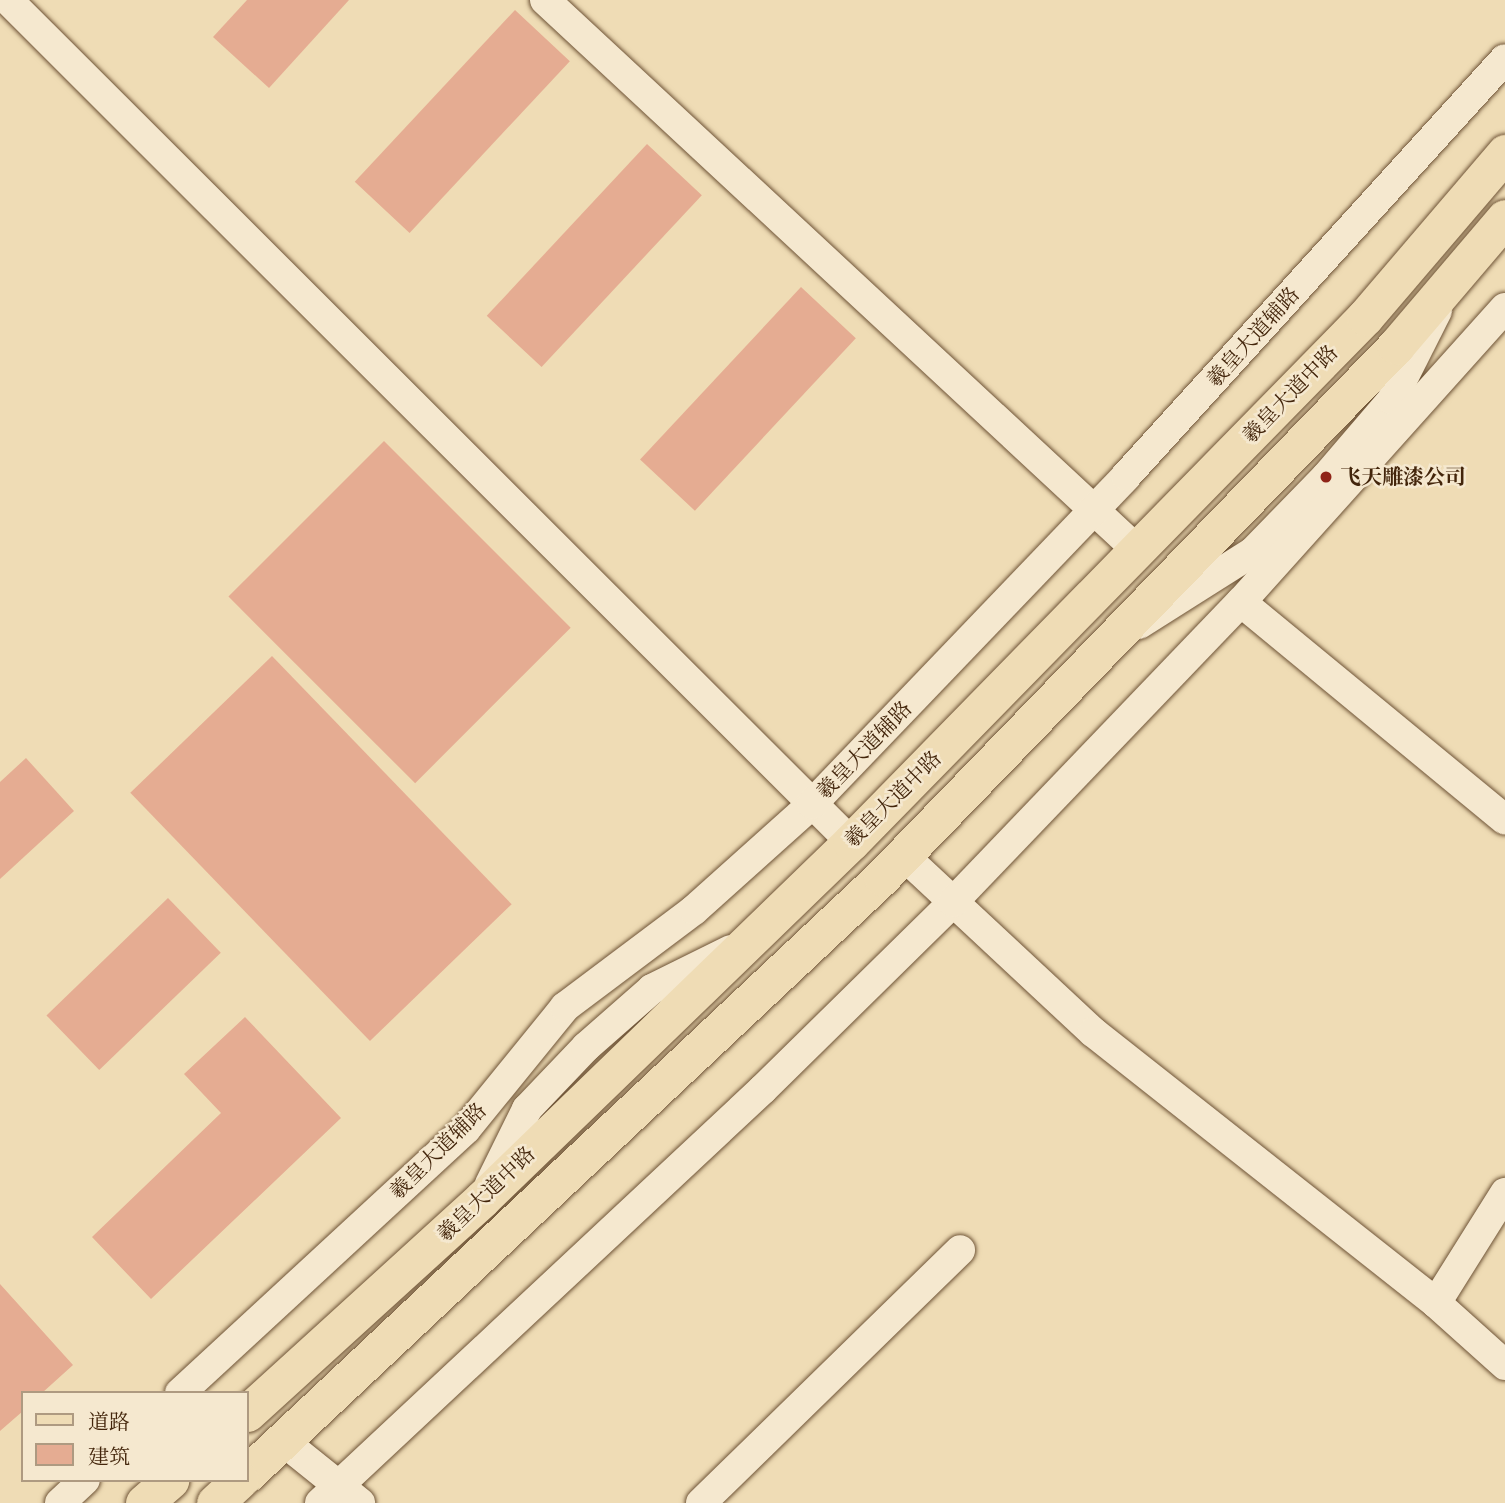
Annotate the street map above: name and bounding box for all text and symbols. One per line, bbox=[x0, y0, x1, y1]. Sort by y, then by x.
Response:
street label: 羲皇大道辅路 bbox=[1201, 282, 1305, 392]
street label: 羲皇大道中路 bbox=[1237, 340, 1343, 448]
place label: 飞天雕漆公司 bbox=[1340, 464, 1466, 490]
marker: 飞天雕漆公司 bbox=[1318, 469, 1334, 485]
street label: 羲皇大道辅路 bbox=[811, 696, 917, 804]
street label: 羲皇大道中路 bbox=[840, 746, 946, 852]
street label: 羲皇大道辅路 bbox=[385, 1098, 491, 1204]
street label: 羲皇大道中路 bbox=[432, 1141, 540, 1247]
legend bbox=[21, 1391, 248, 1482]
text: 道路 bbox=[88, 1409, 130, 1435]
text: 建筑 bbox=[88, 1444, 130, 1470]

